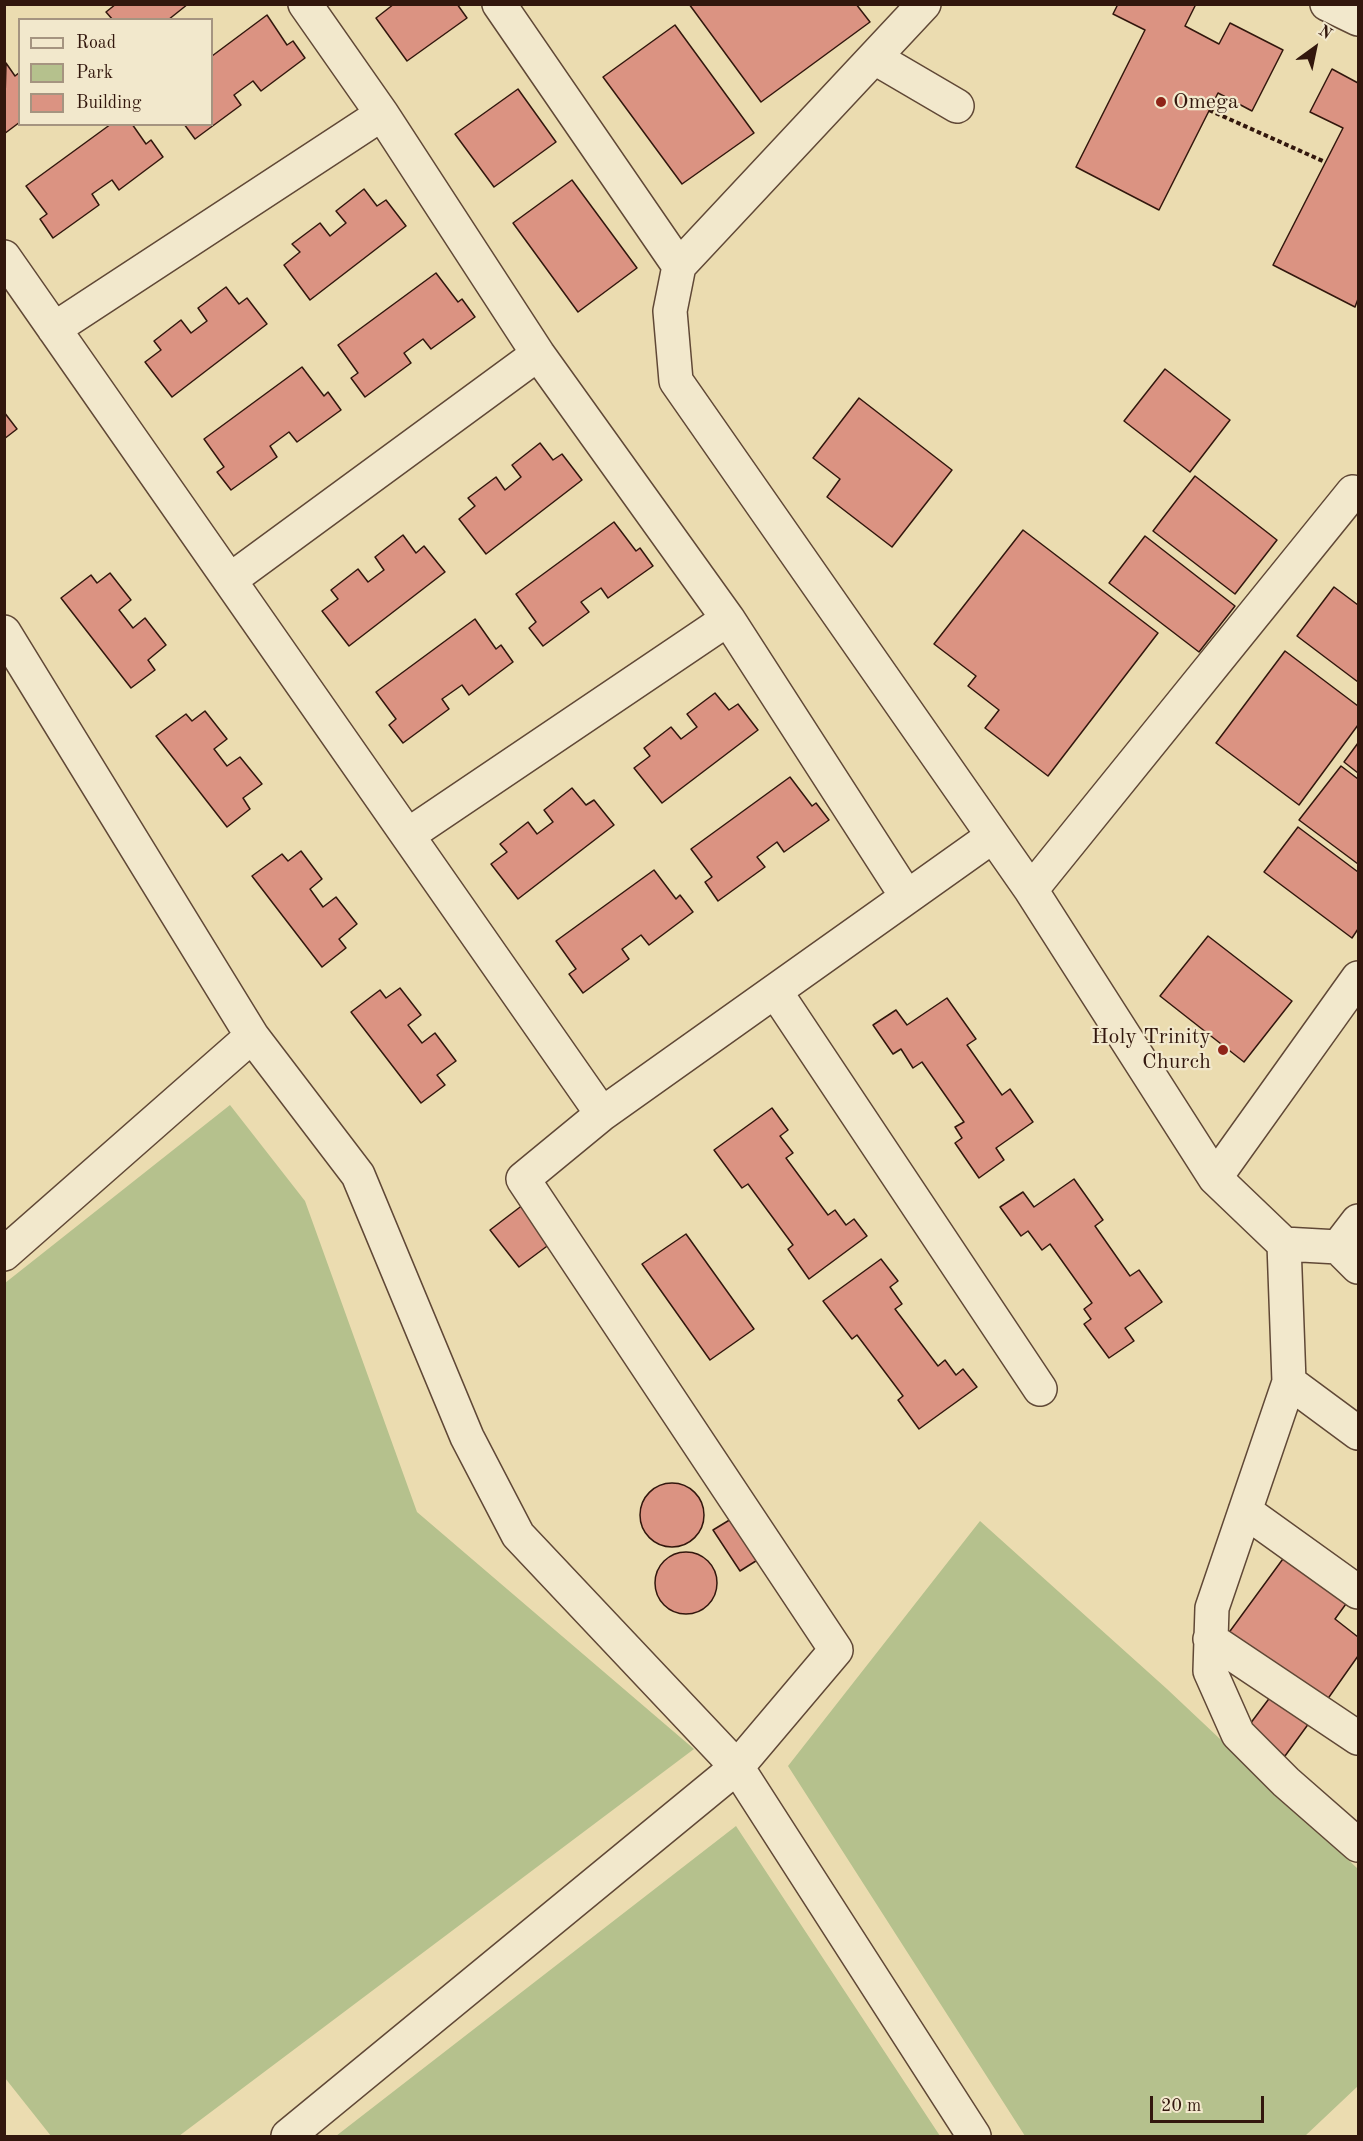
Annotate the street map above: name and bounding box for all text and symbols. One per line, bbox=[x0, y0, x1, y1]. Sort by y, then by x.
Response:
legend bbox=[18, 18, 213, 126]
north arrow bbox=[1285, 18, 1345, 78]
text: N bbox=[1315, 23, 1334, 43]
text: Road bbox=[76, 34, 116, 52]
text: Park bbox=[76, 64, 113, 82]
place label: Omega bbox=[1173, 89, 1239, 115]
text: Building bbox=[76, 94, 141, 112]
marker: Omega bbox=[1154, 95, 1168, 109]
place label: Holy Trinity Church bbox=[1091, 1024, 1211, 1076]
marker: Holy Trinity Church bbox=[1216, 1043, 1230, 1057]
scale bar bbox=[1153, 2084, 1267, 2122]
text: 20 m bbox=[1161, 2097, 1201, 2115]

